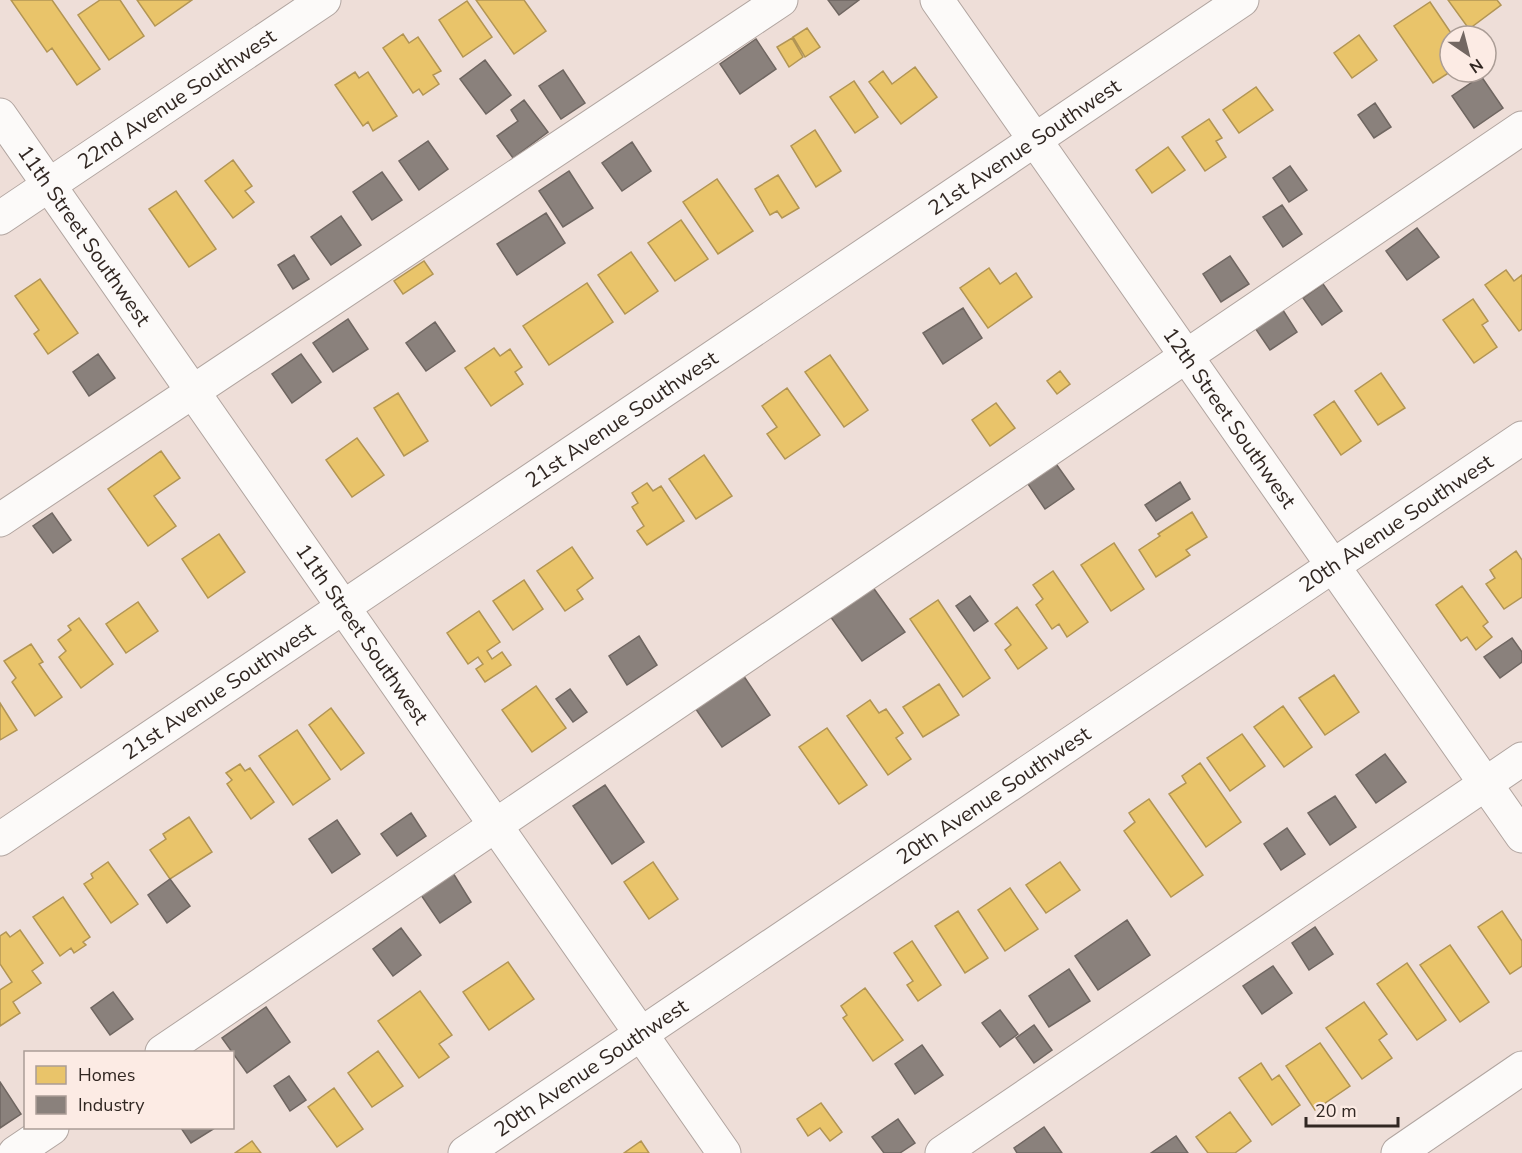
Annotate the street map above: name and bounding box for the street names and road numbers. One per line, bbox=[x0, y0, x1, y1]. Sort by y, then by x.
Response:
street label: 22nd Avenue Southwest bbox=[72, 22, 282, 176]
street label: 21st Avenue Southwest bbox=[923, 72, 1126, 222]
street label: 11th Street Southwest bbox=[11, 140, 157, 332]
street label: 12th Street Southwest bbox=[1156, 322, 1303, 514]
street label: 21st Avenue Southwest bbox=[520, 344, 724, 494]
street label: 20th Avenue Southwest bbox=[1294, 447, 1499, 599]
street label: 11th Street Southwest bbox=[289, 538, 435, 731]
street label: 21st Avenue Southwest bbox=[117, 616, 321, 766]
street label: 20th Avenue Southwest bbox=[891, 720, 1096, 871]
street label: 20th Avenue Southwest bbox=[488, 992, 694, 1143]

